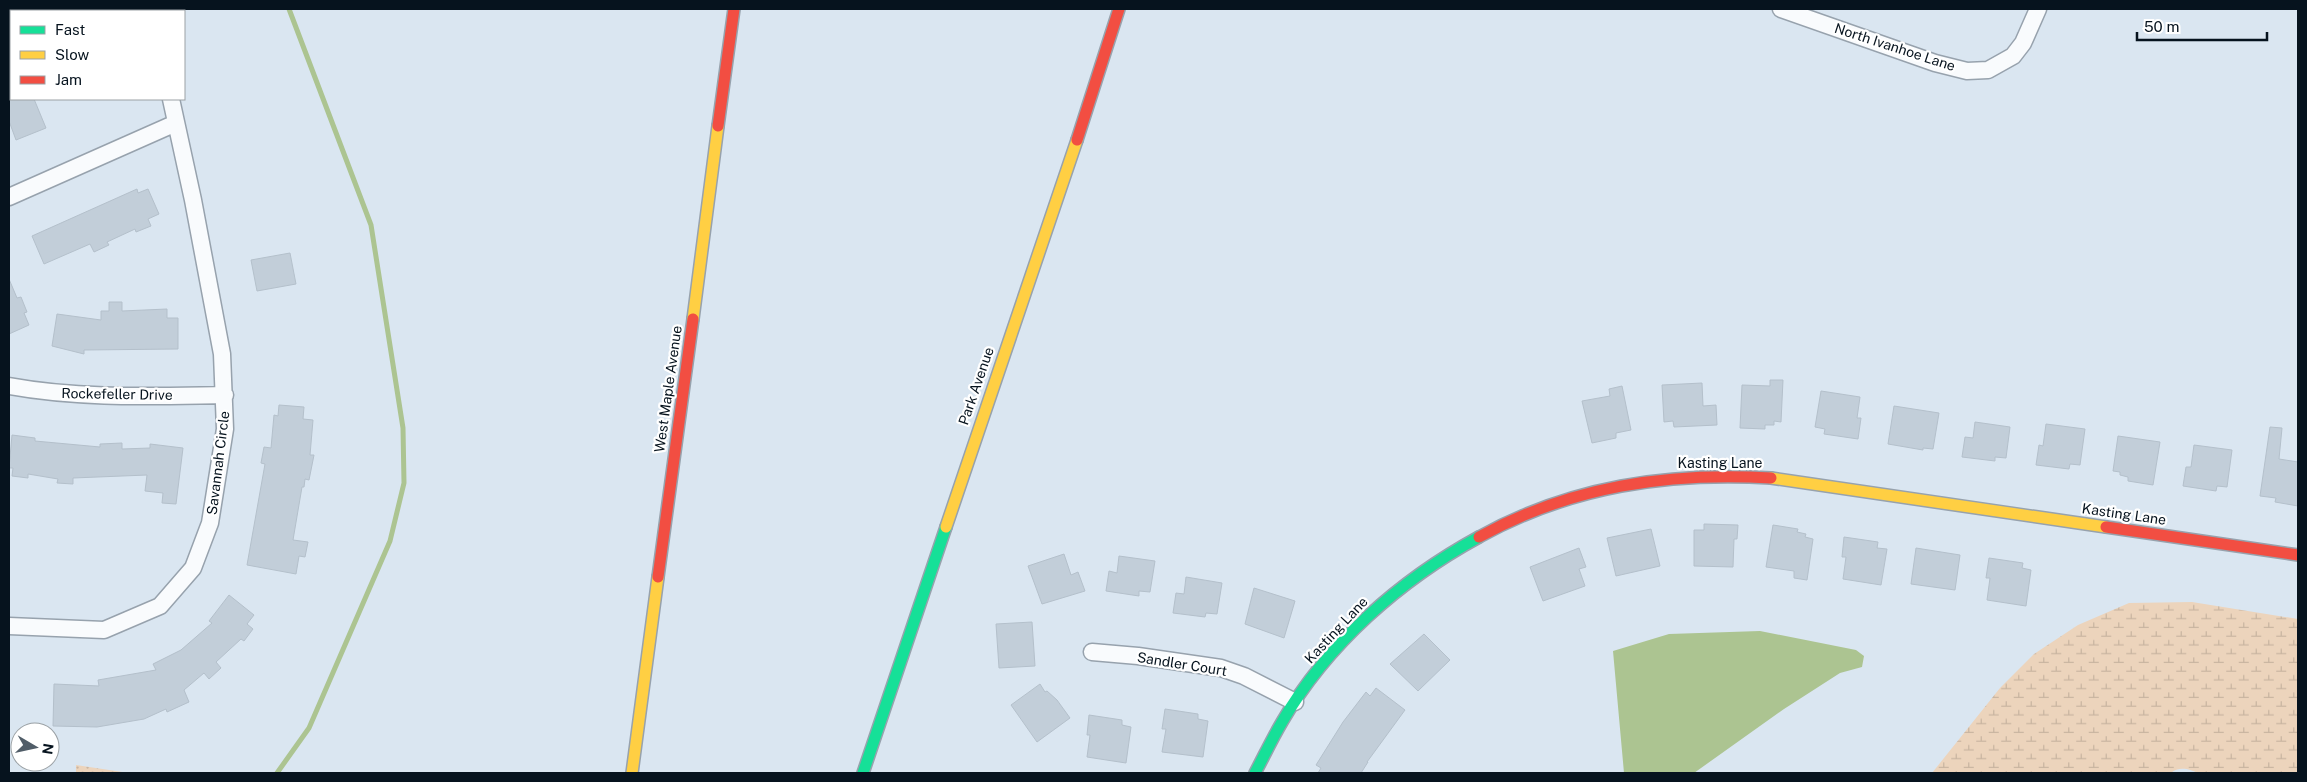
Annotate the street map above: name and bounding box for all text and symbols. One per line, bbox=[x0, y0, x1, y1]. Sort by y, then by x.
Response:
legend bbox=[10, 10, 185, 100]
scale bar bbox=[2137, 10, 2267, 42]
text: 50 m bbox=[2144, 18, 2179, 35]
street label: North Ivanhoe Lane bbox=[1833, 20, 1957, 74]
text: Fast bbox=[55, 21, 85, 38]
text: Slow bbox=[55, 46, 90, 63]
text: Jam bbox=[55, 71, 82, 88]
street label: West Maple Avenue bbox=[651, 324, 685, 454]
street label: Park Avenue bbox=[955, 345, 997, 427]
street label: Rockefeller Drive bbox=[61, 385, 173, 403]
street label: Savannah Circle bbox=[204, 410, 232, 516]
street label: Kasting Lane bbox=[1678, 455, 1762, 471]
street label: Kasting Lane bbox=[2081, 500, 2167, 528]
street label: Kasting Lane bbox=[1301, 593, 1371, 666]
street label: Sandler Court bbox=[1136, 649, 1228, 679]
north arrow bbox=[10, 722, 60, 772]
text: N bbox=[39, 742, 57, 756]

